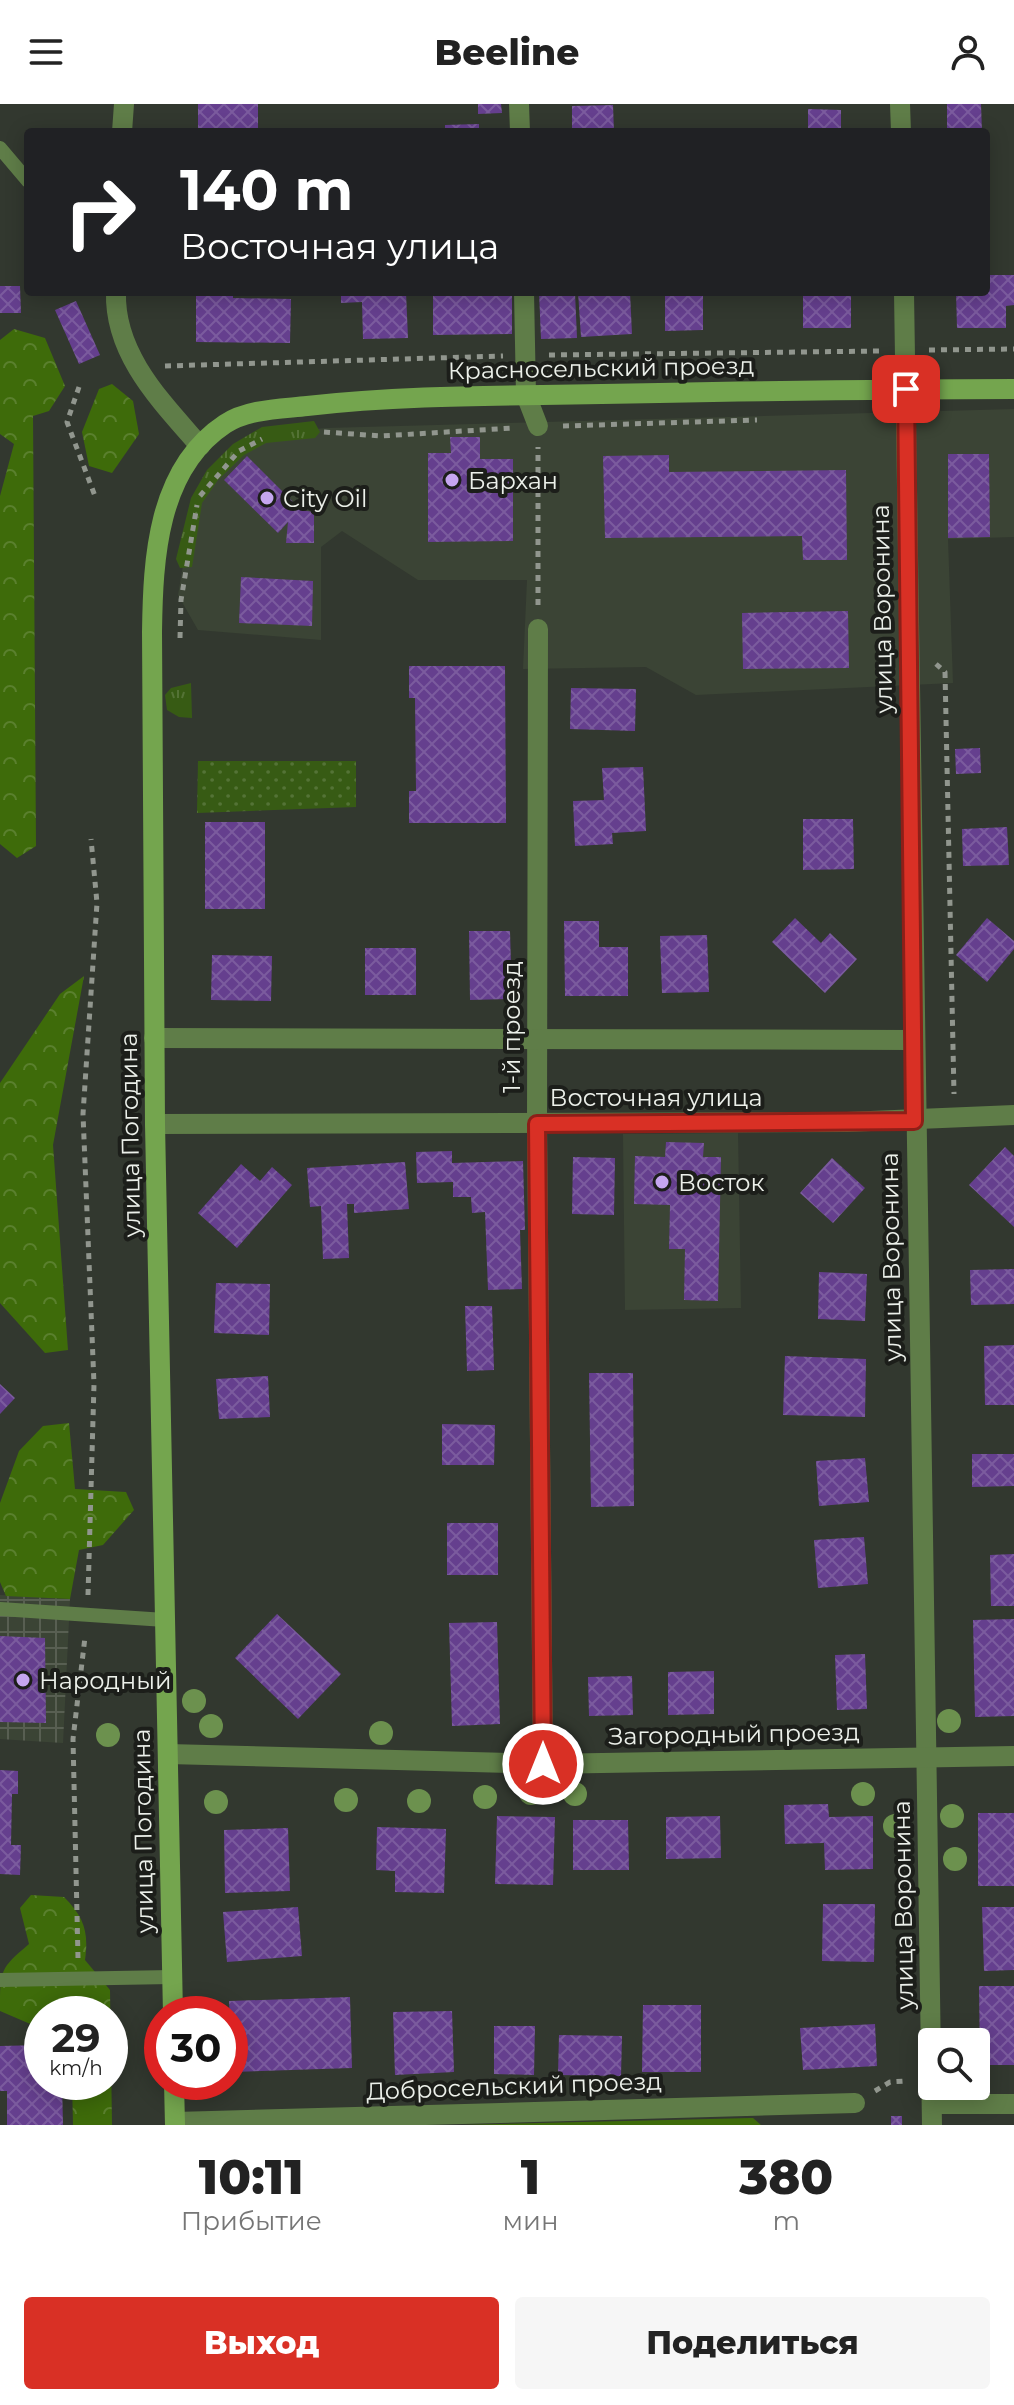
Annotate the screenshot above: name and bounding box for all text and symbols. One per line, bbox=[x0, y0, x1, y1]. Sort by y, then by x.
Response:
icon: menu bbox=[24, 30, 68, 74]
text: Beeline bbox=[435, 30, 579, 74]
icon: person bbox=[946, 30, 990, 74]
text: 140 m bbox=[180, 156, 353, 224]
icon: right bbox=[48, 160, 152, 264]
text: Восточная улица bbox=[180, 224, 499, 268]
street label: Красносельский проезд bbox=[448, 351, 754, 385]
pin bbox=[872, 355, 940, 423]
icon: arrive bbox=[884, 367, 928, 411]
place label: Бархан bbox=[468, 466, 558, 495]
marker: Бархан bbox=[443, 471, 461, 489]
place label: City Oil bbox=[283, 484, 368, 513]
marker: City Oil bbox=[258, 489, 276, 507]
street label: улица Воронина bbox=[866, 504, 898, 715]
street label: 1-й проезд bbox=[497, 961, 526, 1093]
street label: улица Погодина bbox=[114, 1032, 146, 1239]
street label: Восточная улица bbox=[550, 1083, 762, 1112]
street label: улица Воронина bbox=[875, 1152, 907, 1363]
place label: Восток bbox=[678, 1168, 765, 1197]
marker: Восток bbox=[653, 1173, 671, 1191]
place label: Народный bbox=[39, 1666, 172, 1695]
marker: Народный bbox=[14, 1671, 32, 1689]
street label: Загородный проезд bbox=[608, 1717, 860, 1751]
position arrow bbox=[501, 1722, 585, 1806]
street label: улица Погодина bbox=[127, 1728, 159, 1935]
street label: улица Воронина bbox=[887, 1800, 919, 2011]
speed limit sign: 30 bbox=[144, 1996, 248, 2100]
text: 29 bbox=[51, 2013, 101, 2062]
map controls bbox=[918, 2028, 990, 2100]
button: search bbox=[918, 2028, 990, 2100]
text: km/h bbox=[49, 2056, 103, 2080]
street label: Добросельский проезд bbox=[366, 2066, 662, 2106]
text: 10:11 bbox=[199, 2148, 304, 2206]
text: 1 bbox=[521, 2148, 540, 2206]
text: 380 bbox=[739, 2148, 833, 2206]
text: Прибытие bbox=[181, 2205, 322, 2237]
text: мин bbox=[503, 2205, 559, 2237]
text: m bbox=[772, 2205, 800, 2237]
button: Выход bbox=[24, 2297, 499, 2389]
button: Поделиться bbox=[515, 2297, 990, 2389]

